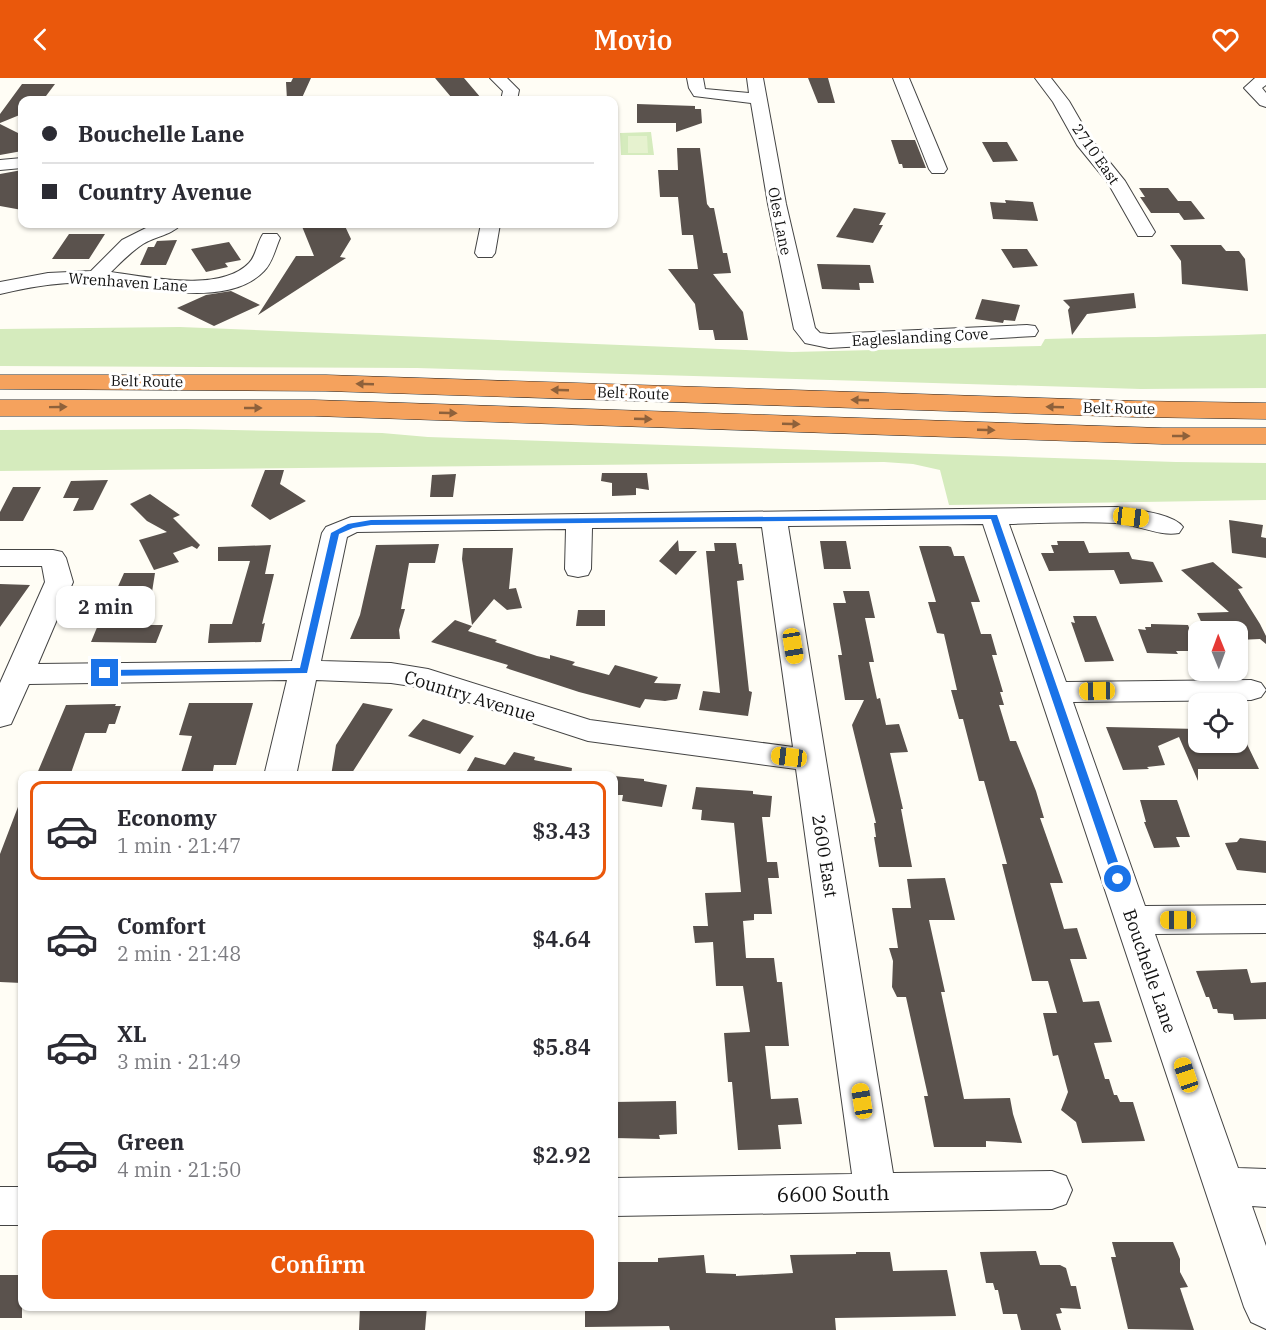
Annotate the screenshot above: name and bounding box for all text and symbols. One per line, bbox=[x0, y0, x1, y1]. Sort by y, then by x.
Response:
text: Movio bbox=[594, 22, 672, 57]
icon: back bbox=[24, 23, 57, 56]
icon: heart bbox=[1209, 23, 1242, 56]
text: Bouchelle Lane bbox=[78, 119, 244, 148]
street label: 2710 East bbox=[1068, 120, 1124, 188]
text: Country Avenue bbox=[78, 177, 252, 206]
street label: Oles Lane bbox=[764, 185, 796, 257]
street label: Wrenhaven Lane bbox=[68, 268, 188, 296]
street label: Eagleslanding Cove bbox=[851, 324, 989, 350]
street label: Belt Route bbox=[111, 371, 183, 391]
one-way arrow bbox=[356, 379, 375, 389]
street label: Belt Route bbox=[597, 382, 669, 404]
one-way arrow bbox=[551, 386, 570, 395]
one-way arrow bbox=[851, 396, 870, 405]
street label: Belt Route bbox=[1083, 398, 1155, 418]
one-way arrow bbox=[49, 402, 68, 412]
one-way arrow bbox=[1046, 402, 1065, 411]
one-way arrow bbox=[244, 403, 263, 413]
one-way arrow bbox=[439, 408, 458, 417]
one-way arrow bbox=[634, 414, 653, 423]
one-way arrow bbox=[781, 419, 800, 428]
one-way arrow bbox=[976, 425, 995, 435]
one-way arrow bbox=[1171, 431, 1190, 441]
car bbox=[1112, 506, 1150, 528]
callout: 2 min bbox=[56, 586, 154, 628]
text: 2 min bbox=[78, 593, 133, 620]
north arrow bbox=[1188, 621, 1248, 681]
map controls bbox=[1188, 621, 1248, 753]
car bbox=[781, 627, 805, 665]
route end bbox=[91, 659, 118, 686]
street label: Country Avenue bbox=[401, 665, 539, 727]
car bbox=[1079, 682, 1115, 700]
button: locate bbox=[1188, 693, 1248, 753]
car bbox=[770, 746, 808, 768]
text: Economy bbox=[117, 803, 217, 832]
icon: car bbox=[45, 804, 99, 858]
street label: 2600 East bbox=[807, 813, 843, 899]
text: $3.43 bbox=[532, 816, 591, 845]
text: 1 min · 21:47 bbox=[117, 832, 241, 859]
route start bbox=[1104, 865, 1131, 892]
street label: Bouchelle Lane bbox=[1118, 906, 1182, 1036]
text: Comfort bbox=[117, 911, 206, 940]
car bbox=[1160, 911, 1196, 929]
icon: car bbox=[45, 912, 99, 966]
text: $4.64 bbox=[532, 924, 591, 953]
text: 2 min · 21:48 bbox=[117, 940, 241, 967]
text: XL bbox=[117, 1019, 147, 1048]
icon: car bbox=[45, 1020, 99, 1074]
text: $5.84 bbox=[532, 1032, 591, 1061]
text: 3 min · 21:49 bbox=[117, 1048, 241, 1075]
car bbox=[1172, 1055, 1200, 1095]
car bbox=[850, 1082, 874, 1120]
text: Green bbox=[117, 1127, 184, 1156]
icon: car bbox=[45, 1128, 99, 1182]
text: $2.92 bbox=[532, 1140, 591, 1169]
text: 4 min · 21:50 bbox=[117, 1156, 241, 1183]
street label: 6600 South bbox=[776, 1178, 890, 1208]
button: Confirm bbox=[42, 1230, 594, 1299]

